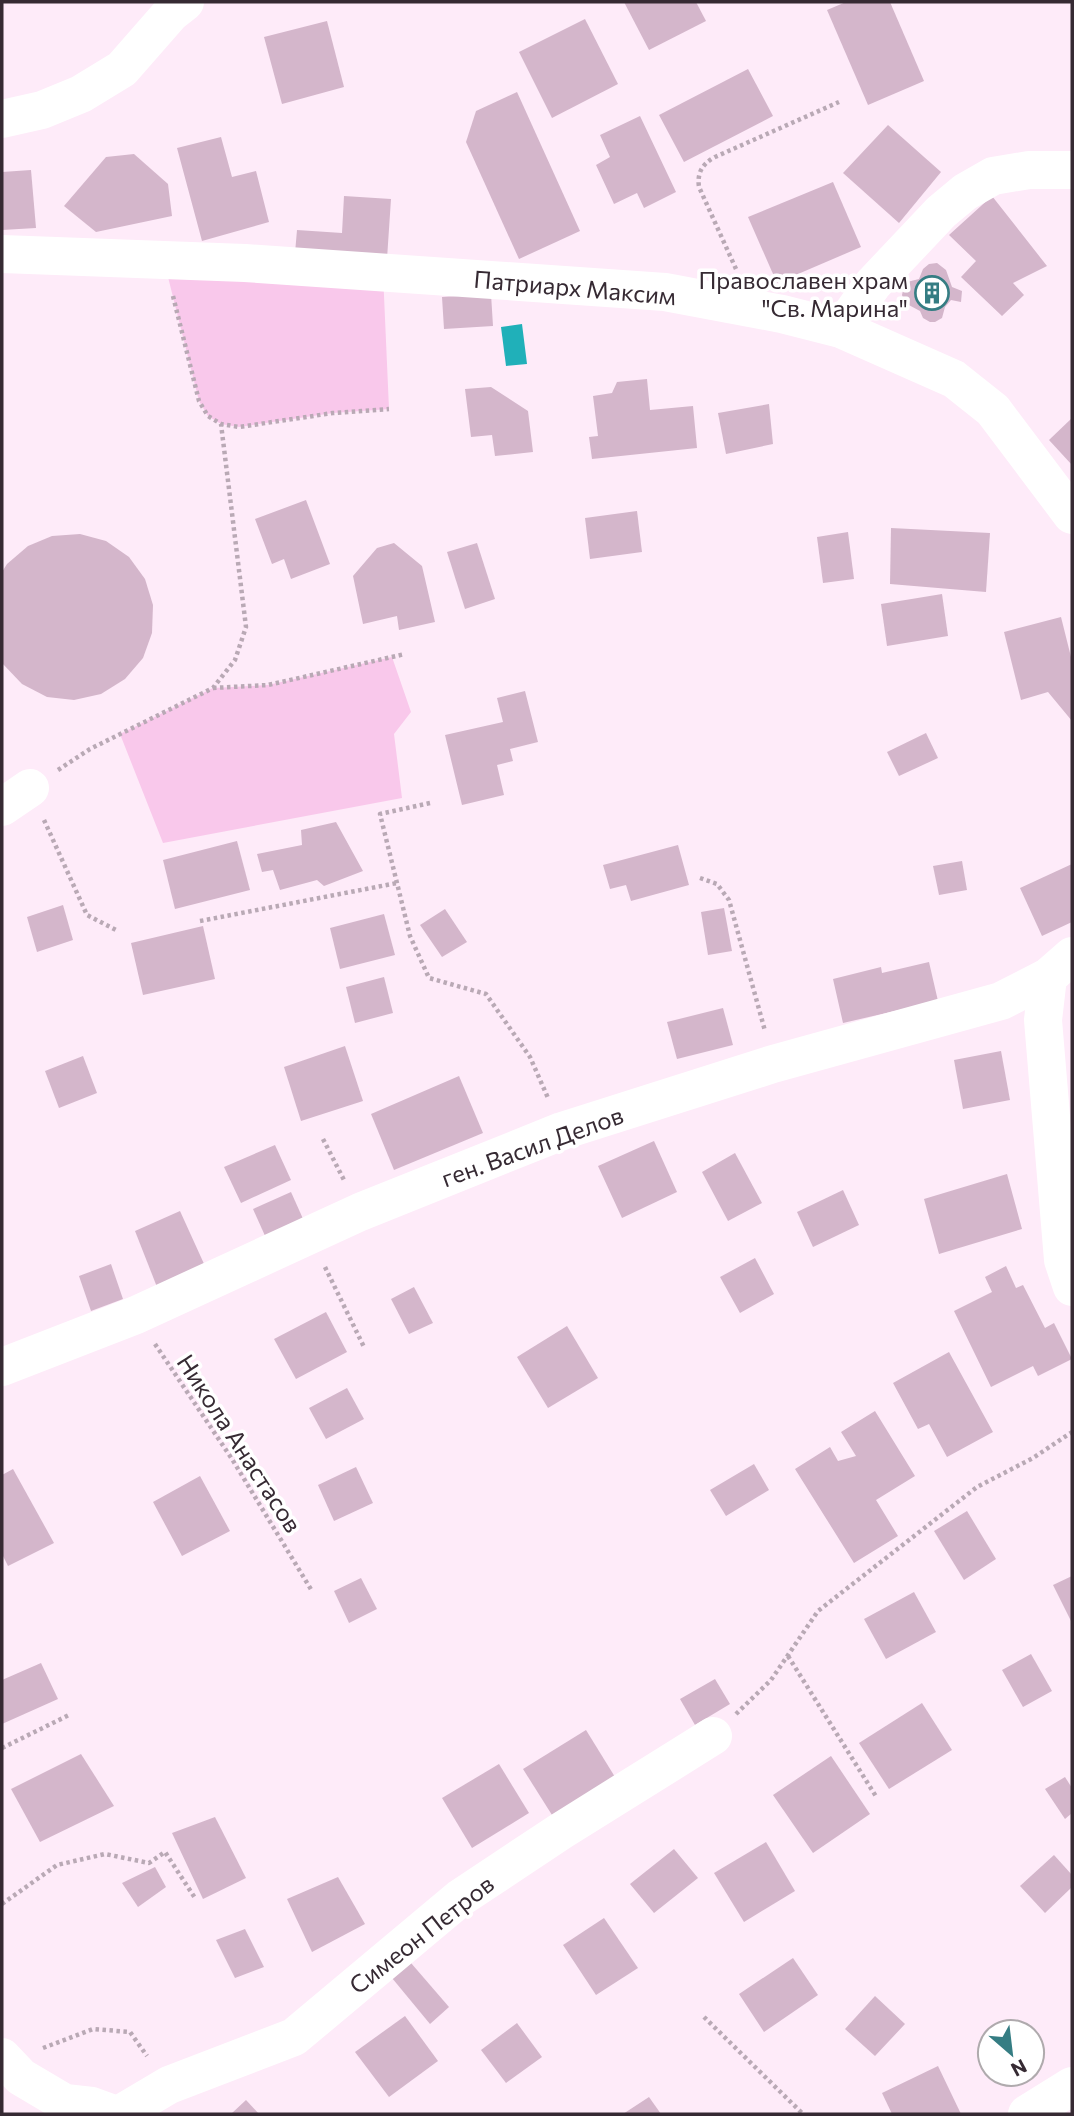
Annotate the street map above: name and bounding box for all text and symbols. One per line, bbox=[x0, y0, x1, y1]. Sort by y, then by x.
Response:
street label: Патриарх Максим bbox=[473, 264, 677, 310]
place label: Православен храм "Св. Марина" bbox=[698, 265, 908, 322]
building icon: Православен храм "Св. Марина" bbox=[913, 274, 951, 312]
street label: ген. Васил Делов bbox=[437, 1100, 627, 1192]
street label: Никола Анастасов bbox=[172, 1349, 308, 1537]
street label: Симеон Петров bbox=[343, 1869, 499, 1999]
north arrow bbox=[976, 2018, 1046, 2088]
text: N bbox=[1008, 2055, 1031, 2082]

